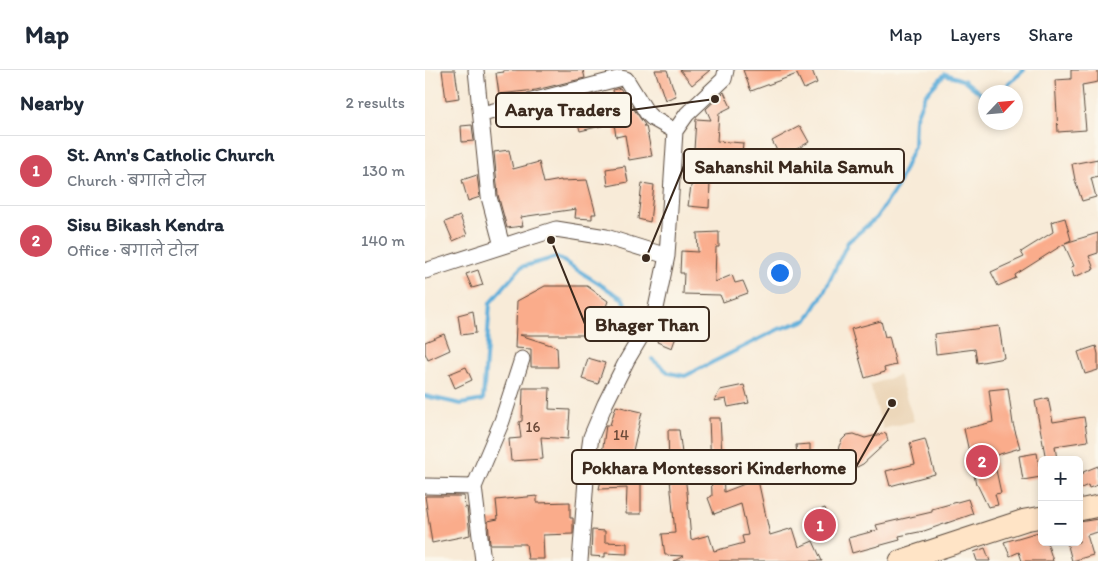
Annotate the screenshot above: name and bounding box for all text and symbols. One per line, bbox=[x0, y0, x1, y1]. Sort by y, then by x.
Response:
text: Map bbox=[25, 20, 69, 49]
text: Map bbox=[889, 24, 922, 46]
text: Layers bbox=[950, 24, 1000, 46]
text: Share bbox=[1028, 24, 1073, 46]
north arrow bbox=[978, 85, 1023, 130]
text: Nearby bbox=[20, 90, 84, 115]
text: 2 results bbox=[345, 93, 405, 112]
callout: Aarya Traders bbox=[496, 93, 631, 127]
text: Aarya Traders bbox=[504, 98, 621, 121]
text: St. Ann's Catholic Church bbox=[67, 143, 274, 166]
callout: Sahanshil Mahila Samuh bbox=[684, 149, 904, 183]
text: Sahanshil Mahila Samuh bbox=[694, 155, 894, 178]
text: 1 bbox=[32, 161, 40, 180]
text: 130 m bbox=[362, 161, 405, 180]
text: Church · बगाले टोल bbox=[67, 171, 206, 190]
text: Sisu Bikash Kendra bbox=[67, 213, 224, 236]
text: 2 bbox=[32, 231, 40, 250]
text: 140 m bbox=[361, 231, 405, 250]
text: Office · बगाले टोल bbox=[67, 241, 198, 260]
your location bbox=[767, 260, 793, 286]
callout: Bhager Than bbox=[585, 307, 709, 341]
text: Bhager Than bbox=[595, 313, 700, 336]
house number: 16 bbox=[526, 418, 541, 436]
house number: 14 bbox=[613, 426, 629, 444]
pin: 2 bbox=[966, 442, 998, 480]
callout: Pokhara Montessori Kinderhome bbox=[572, 450, 856, 484]
text: Pokhara Montessori Kinderhome bbox=[582, 456, 846, 479]
map controls bbox=[1038, 456, 1083, 546]
button: + bbox=[1038, 456, 1083, 501]
button: − bbox=[1038, 501, 1083, 546]
pin: 1 bbox=[804, 506, 836, 544]

